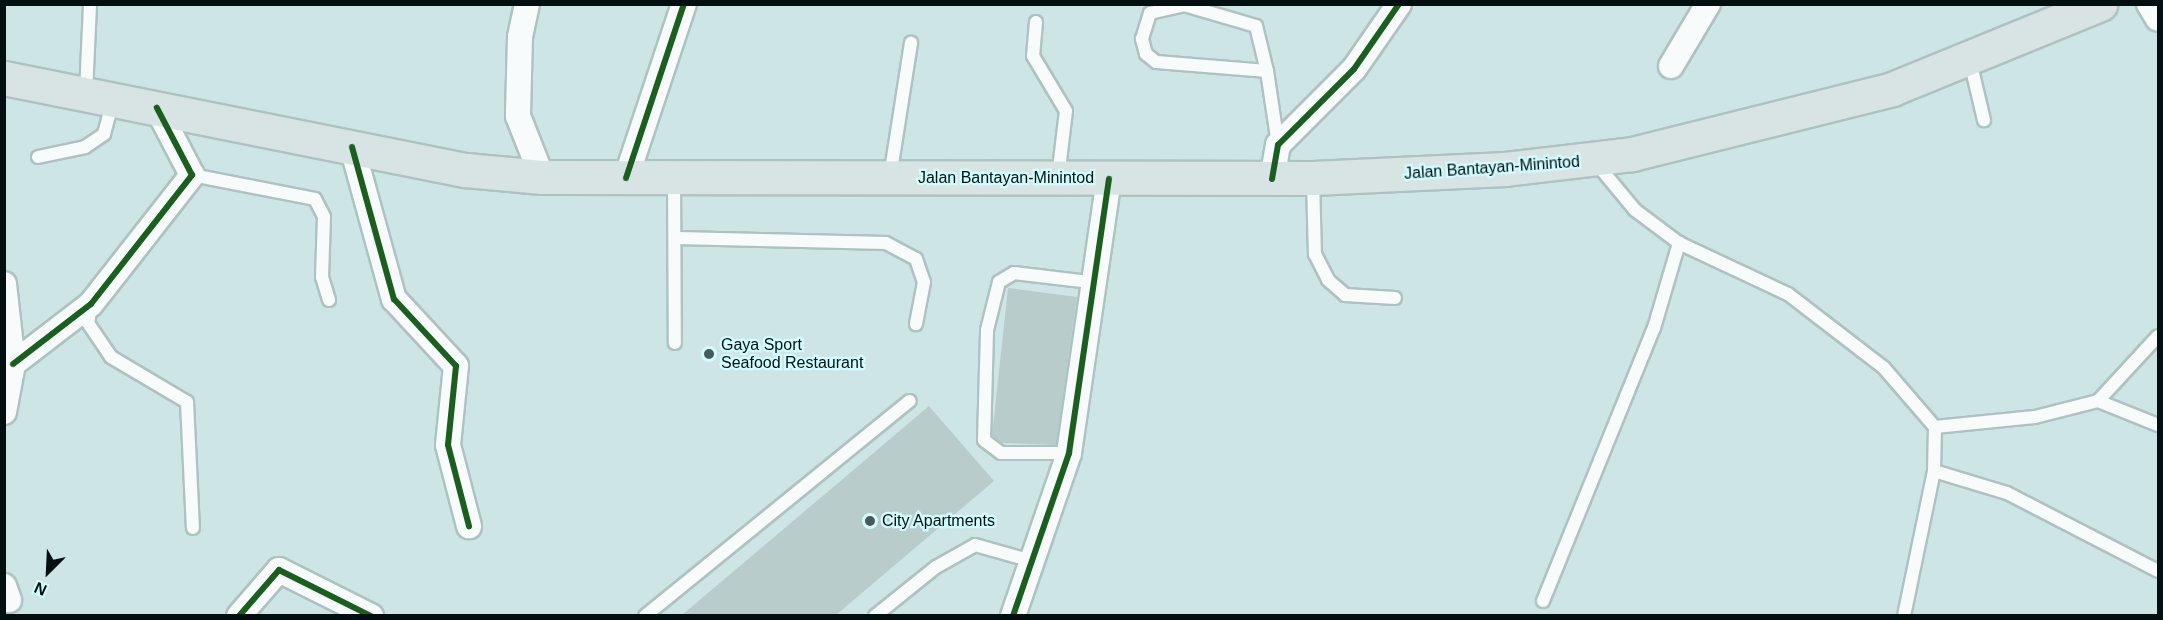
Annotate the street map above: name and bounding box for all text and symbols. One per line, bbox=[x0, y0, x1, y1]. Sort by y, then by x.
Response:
street label: Jalan Bantayan-Minintod bbox=[1403, 152, 1581, 184]
street label: Jalan Bantayan-Minintod bbox=[918, 168, 1094, 188]
place label: Gaya Sport Seafood Restaurant bbox=[721, 335, 863, 373]
marker: Gaya Sport Seafood Restaurant bbox=[702, 347, 716, 361]
place label: City Apartments bbox=[882, 511, 996, 531]
marker: City Apartments bbox=[863, 514, 877, 528]
north arrow bbox=[18, 542, 78, 602]
text: N bbox=[32, 579, 49, 599]

